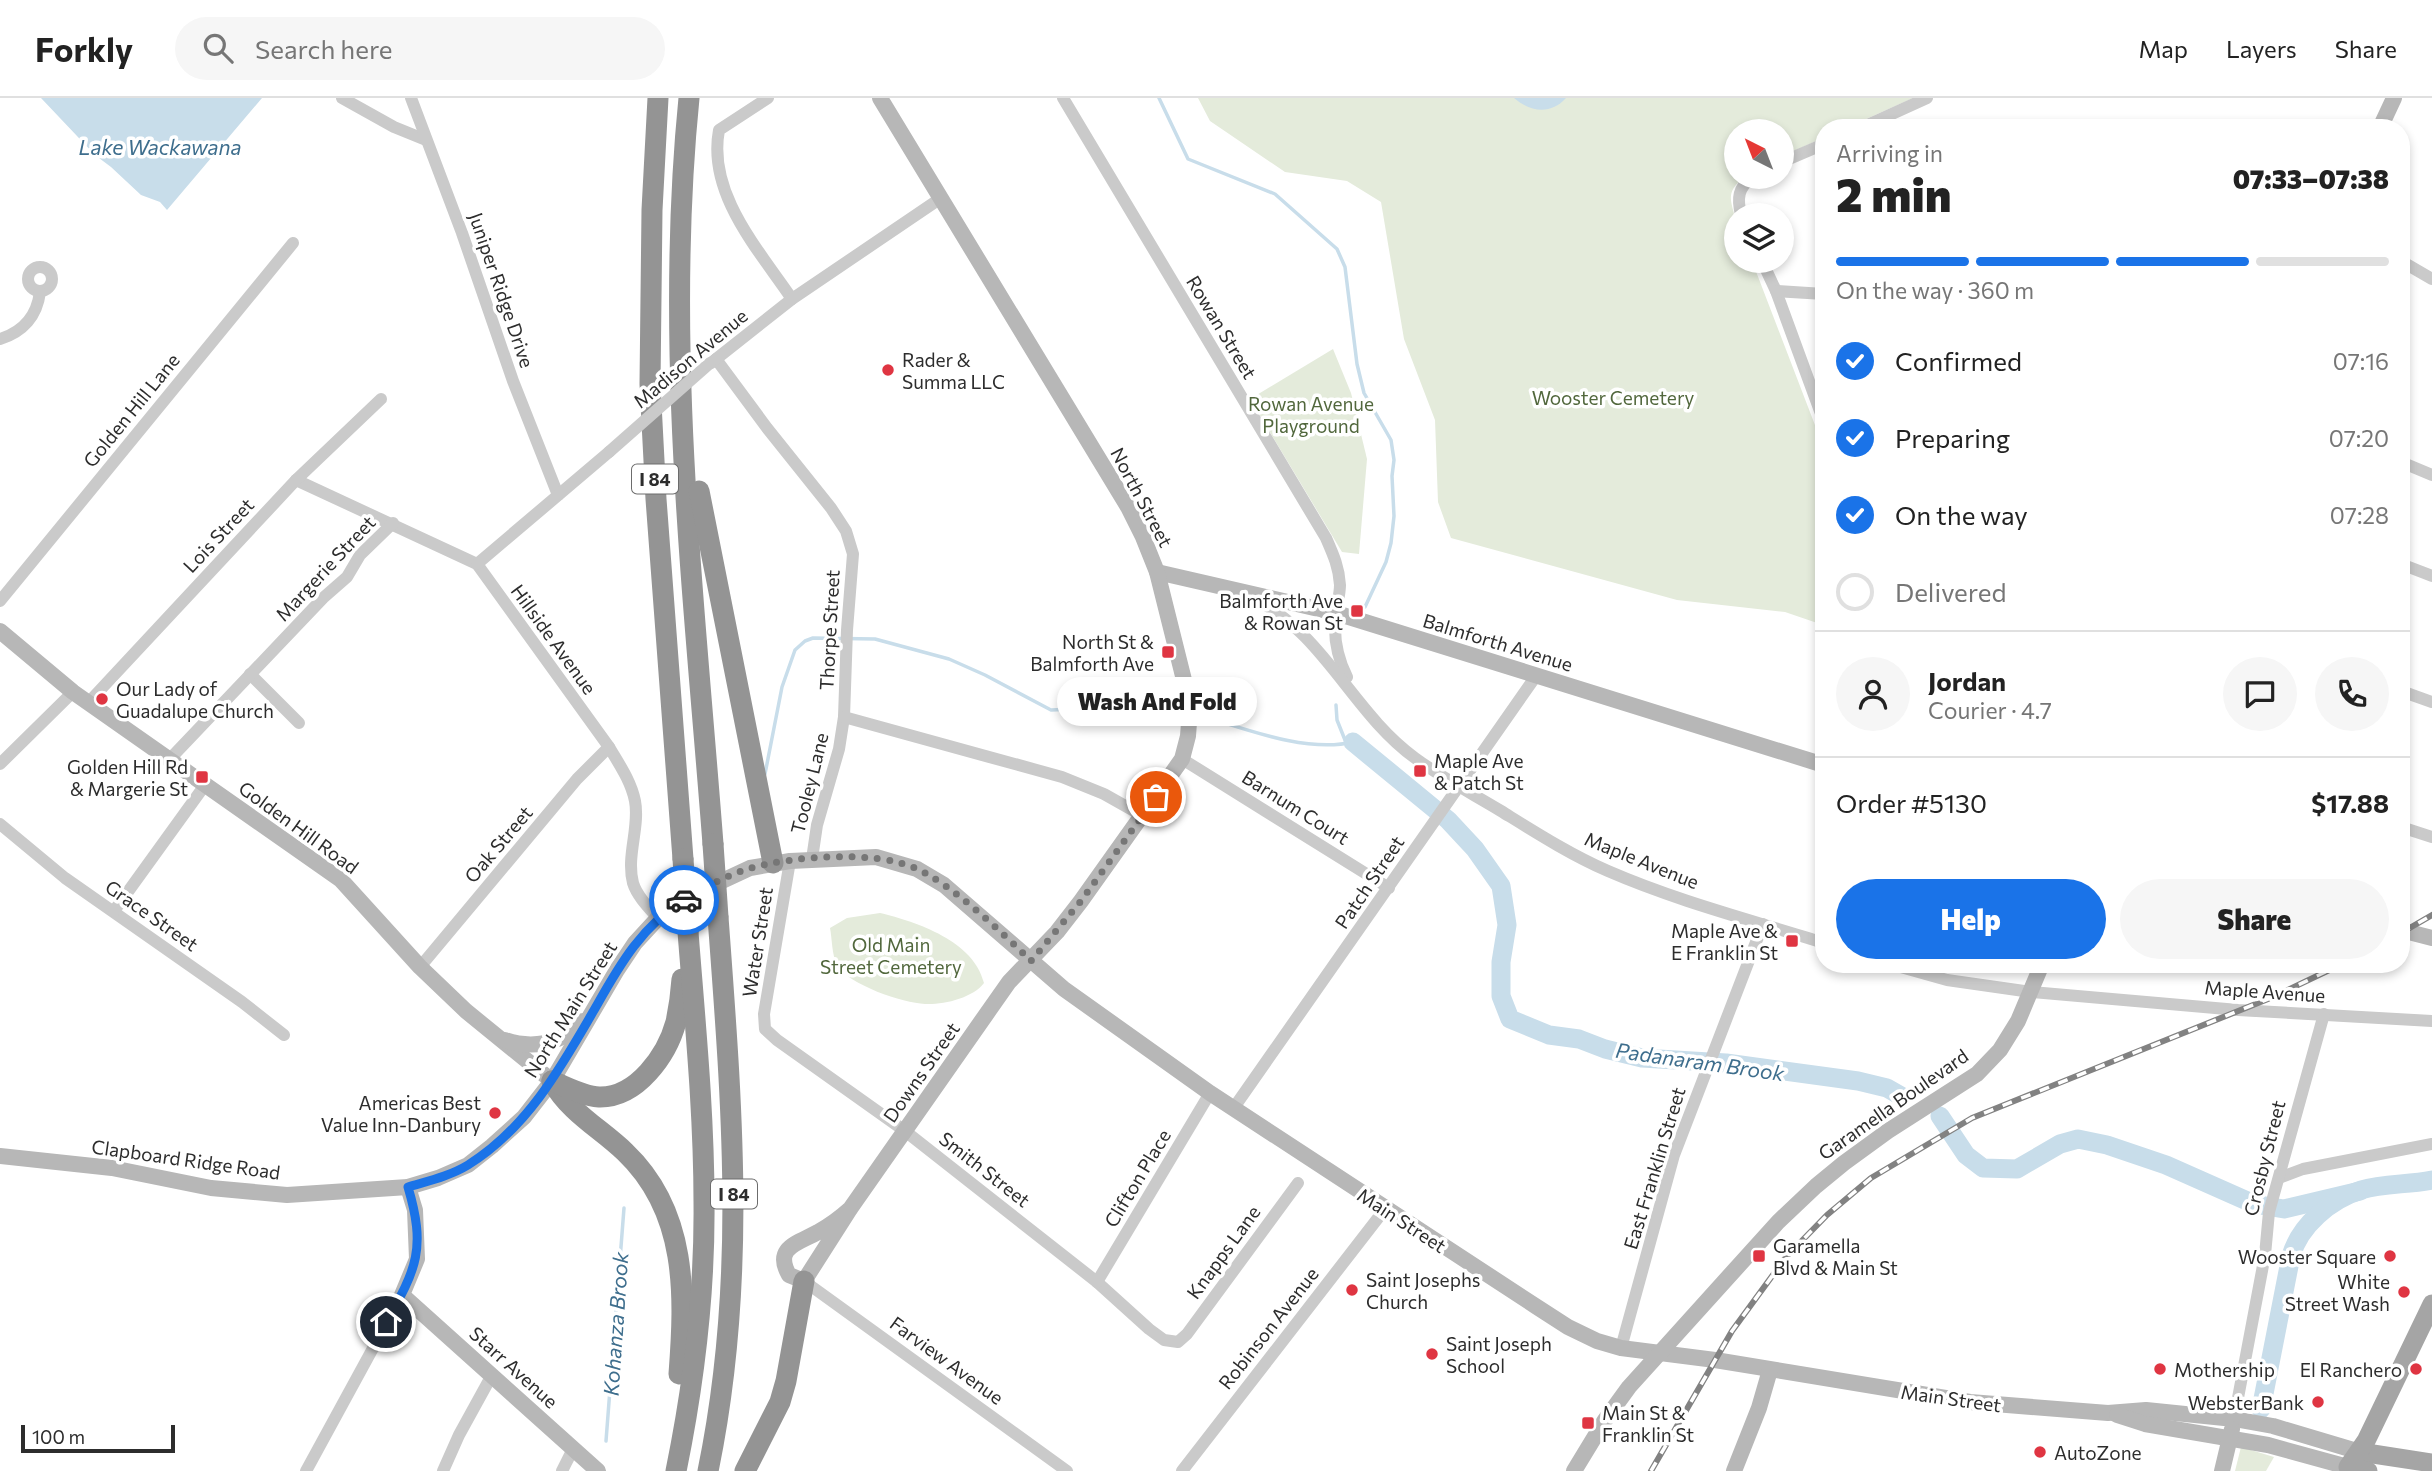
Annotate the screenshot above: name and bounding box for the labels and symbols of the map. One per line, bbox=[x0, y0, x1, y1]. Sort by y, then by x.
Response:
north arrow bbox=[1724, 119, 1794, 189]
water label: Lake Wackawana bbox=[78, 134, 242, 159]
street label: Juniper Ridge Drive bbox=[465, 209, 539, 371]
street label: Rowan Street bbox=[1182, 271, 1262, 383]
street label: Madison Avenue bbox=[628, 304, 752, 412]
street label: Golden Hill Lane bbox=[78, 348, 184, 472]
place label: Rader & Summa LLC bbox=[902, 348, 1005, 393]
marker: Rader & Summa LLC bbox=[880, 362, 896, 378]
park label: Wooster Cemetery bbox=[1532, 386, 1694, 409]
park label: Rowan Avenue Playground bbox=[1248, 392, 1374, 437]
street label: North Street bbox=[1106, 443, 1178, 551]
road number: I 84 bbox=[632, 464, 678, 494]
street label: Lois Street bbox=[178, 493, 258, 577]
street label: Margerie Street bbox=[270, 510, 380, 625]
street label: Thorpe Street bbox=[814, 569, 844, 691]
street label: Hillside Avenue bbox=[506, 580, 602, 698]
place label: Balmforth Ave & Rowan St bbox=[1219, 589, 1343, 634]
marker: Balmforth Ave & Rowan St bbox=[1349, 603, 1365, 619]
street label: Balmforth Avenue bbox=[1420, 608, 1576, 676]
place label: North St & Balmforth Ave bbox=[1030, 630, 1154, 675]
marker: North St & Balmforth Ave bbox=[1160, 644, 1176, 660]
place label: Our Lady of Guadalupe Church bbox=[116, 677, 274, 722]
callout: Wash And Fold bbox=[1056, 678, 1256, 727]
marker: Our Lady of Guadalupe Church bbox=[94, 691, 110, 707]
street label: Tooley Lane bbox=[785, 730, 833, 836]
place label: Maple Ave & Patch St bbox=[1434, 749, 1524, 794]
place label: Golden Hill Rd & Margerie St bbox=[67, 755, 188, 800]
marker: Maple Ave & Patch St bbox=[1412, 763, 1428, 779]
street label: Barnum Court bbox=[1238, 765, 1354, 849]
pin bbox=[1126, 767, 1186, 827]
marker: Golden Hill Rd & Margerie St bbox=[194, 769, 210, 785]
street label: Golden Hill Road bbox=[235, 776, 363, 878]
street label: Oak Street bbox=[459, 801, 537, 887]
street label: Maple Avenue bbox=[1582, 827, 1702, 893]
street label: Patch Street bbox=[1330, 831, 1409, 933]
courier bbox=[649, 865, 719, 935]
street label: Grace Street bbox=[101, 875, 203, 956]
street label: Water Street bbox=[737, 885, 777, 999]
place label: Maple Ave & E Franklin St bbox=[1671, 919, 1778, 964]
park label: Old Main Street Cemetery bbox=[820, 933, 962, 978]
marker: Maple Ave & E Franklin St bbox=[1784, 933, 1800, 949]
street label: North Main Street bbox=[519, 936, 621, 1082]
street label: Maple Avenue bbox=[2204, 975, 2326, 1007]
street label: Downs Street bbox=[878, 1017, 964, 1127]
water label: Padanaram Brook bbox=[1614, 1037, 1786, 1085]
street label: Garamella Boulevard bbox=[1814, 1044, 1972, 1164]
street label: East Franklin Street bbox=[1618, 1084, 1690, 1252]
place label: Americas Best Value Inn-Danbury bbox=[321, 1091, 481, 1136]
street label: Crosby Street bbox=[2239, 1098, 2290, 1218]
marker: Americas Best Value Inn-Danbury bbox=[487, 1105, 503, 1121]
street label: Clifton Place bbox=[1099, 1125, 1175, 1231]
street label: Smith Street bbox=[935, 1126, 1035, 1212]
street label: Clapboard Ridge Road bbox=[90, 1134, 282, 1184]
road number: I 84 bbox=[711, 1180, 757, 1209]
street label: Main Street bbox=[1353, 1183, 1451, 1257]
street label: Knapps Lane bbox=[1181, 1201, 1265, 1303]
place label: Garamella Blvd & Main St bbox=[1773, 1234, 1898, 1279]
place label: Wooster Square bbox=[2238, 1245, 2376, 1268]
marker: Garamella Blvd & Main St bbox=[1751, 1248, 1767, 1264]
marker: Wooster Square bbox=[2382, 1248, 2398, 1264]
water label: Kohanza Brook bbox=[598, 1251, 633, 1397]
street label: Robinson Avenue bbox=[1213, 1262, 1323, 1394]
place label: Saint Josephs Church bbox=[1366, 1268, 1480, 1313]
place label: White Street Wash bbox=[2285, 1270, 2390, 1315]
marker: Saint Josephs Church bbox=[1344, 1282, 1360, 1298]
marker: White Street Wash bbox=[2396, 1284, 2412, 1300]
pin bbox=[356, 1292, 416, 1352]
street label: Farview Avenue bbox=[886, 1311, 1008, 1409]
street label: Starr Avenue bbox=[465, 1321, 563, 1413]
place label: Saint Joseph School bbox=[1446, 1332, 1552, 1377]
marker: Saint Joseph School bbox=[1424, 1346, 1440, 1362]
place label: Mothership bbox=[2174, 1358, 2275, 1381]
place label: El Ranchero bbox=[2300, 1358, 2402, 1381]
marker: Mothership bbox=[2152, 1361, 2168, 1377]
marker: El Ranchero bbox=[2408, 1361, 2424, 1377]
street label: Main Street bbox=[1899, 1380, 2003, 1416]
place label: WebsterBank bbox=[2188, 1391, 2304, 1414]
marker: WebsterBank bbox=[2310, 1394, 2326, 1410]
place label: Main St & Franklin St bbox=[1602, 1401, 1694, 1446]
marker: Main St & Franklin St bbox=[1580, 1415, 1596, 1431]
scale bar bbox=[21, 1422, 175, 1454]
place label: AutoZone bbox=[2054, 1441, 2142, 1464]
marker: AutoZone bbox=[2032, 1444, 2048, 1460]

